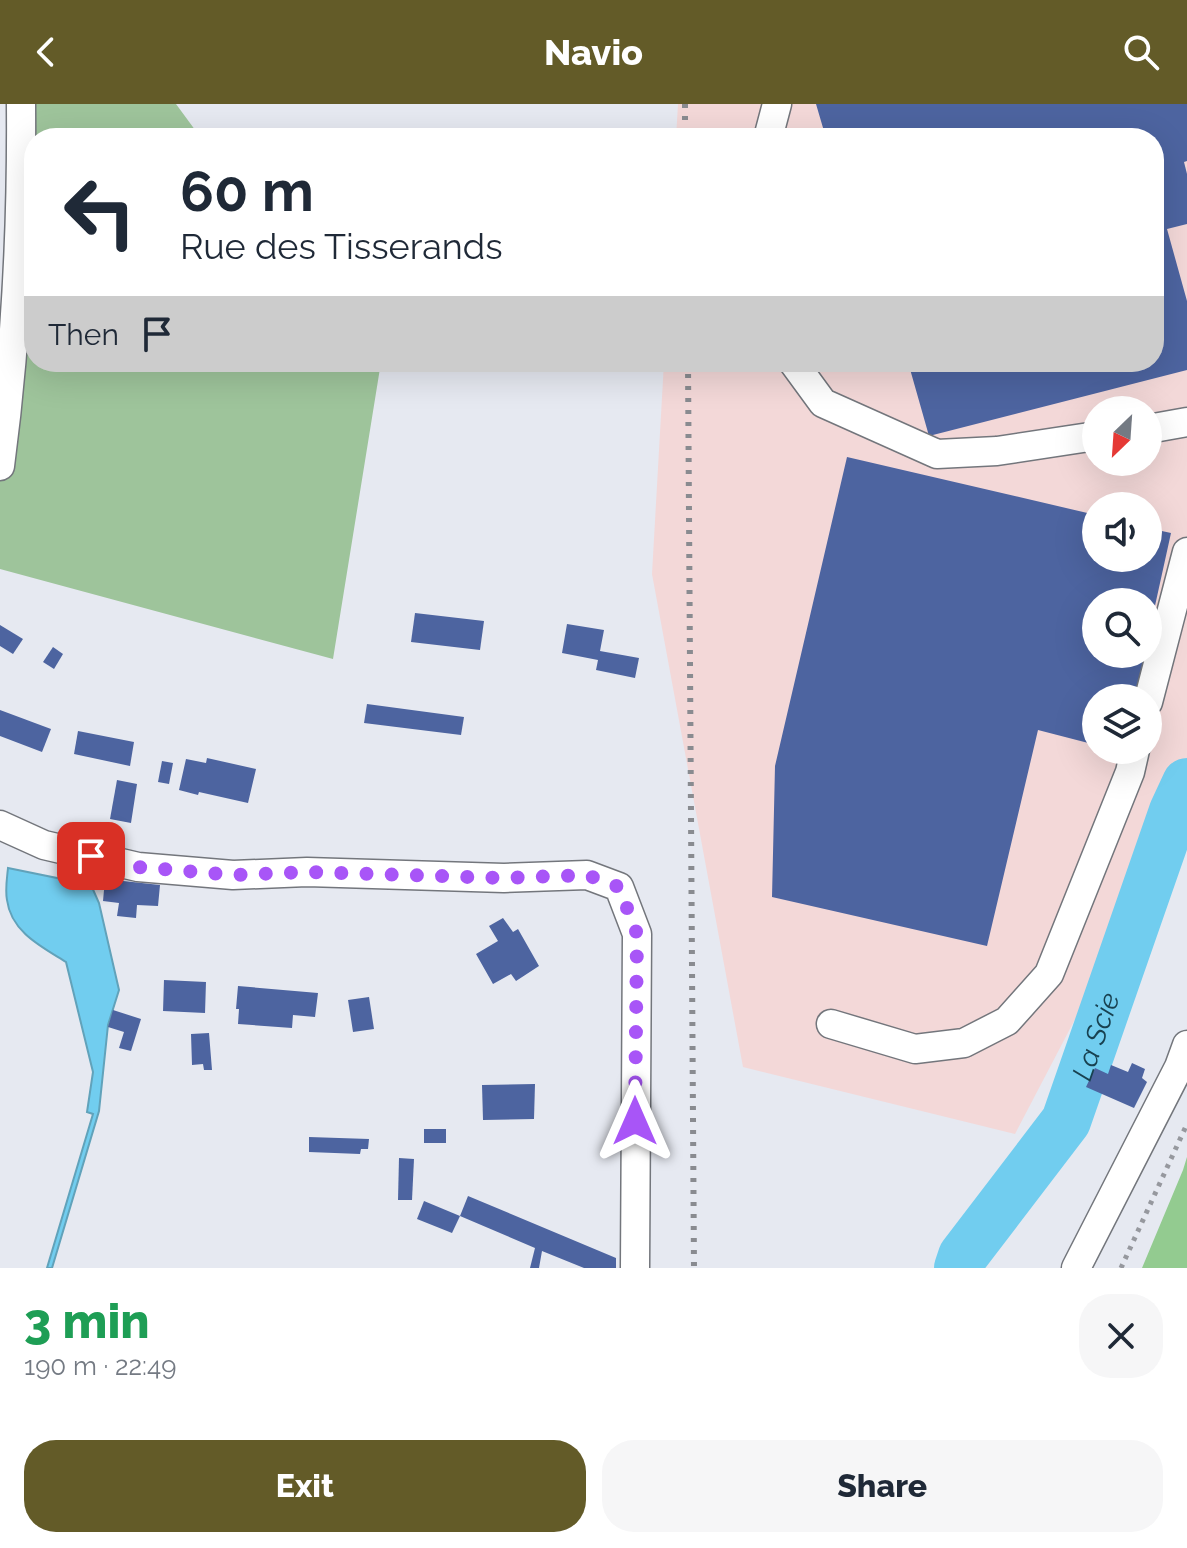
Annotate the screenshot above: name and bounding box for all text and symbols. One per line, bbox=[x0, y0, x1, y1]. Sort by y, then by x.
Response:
icon: back bbox=[24, 30, 68, 74]
icon: search bbox=[1119, 30, 1163, 74]
text: Navio bbox=[544, 31, 643, 73]
text: 60 m bbox=[180, 158, 314, 224]
icon: left bbox=[48, 160, 152, 264]
text: Rue des Tisserands bbox=[180, 225, 503, 267]
icon: arrive bbox=[135, 312, 179, 356]
text: Then bbox=[48, 317, 119, 352]
north arrow bbox=[1082, 396, 1162, 476]
map controls bbox=[1082, 396, 1162, 764]
button: sound bbox=[1082, 492, 1162, 572]
button: search bbox=[1082, 588, 1162, 668]
button: layers bbox=[1082, 684, 1162, 764]
pin bbox=[57, 822, 125, 890]
icon: arrive bbox=[69, 834, 113, 878]
water label: La Scie bbox=[1065, 988, 1126, 1085]
position arrow bbox=[593, 1079, 677, 1163]
text: 3 min bbox=[24, 1293, 150, 1349]
button: close bbox=[1079, 1294, 1163, 1378]
text: 190 m · 22:49 bbox=[24, 1351, 176, 1381]
button: Exit bbox=[24, 1440, 586, 1532]
button: Share bbox=[602, 1440, 1163, 1532]

